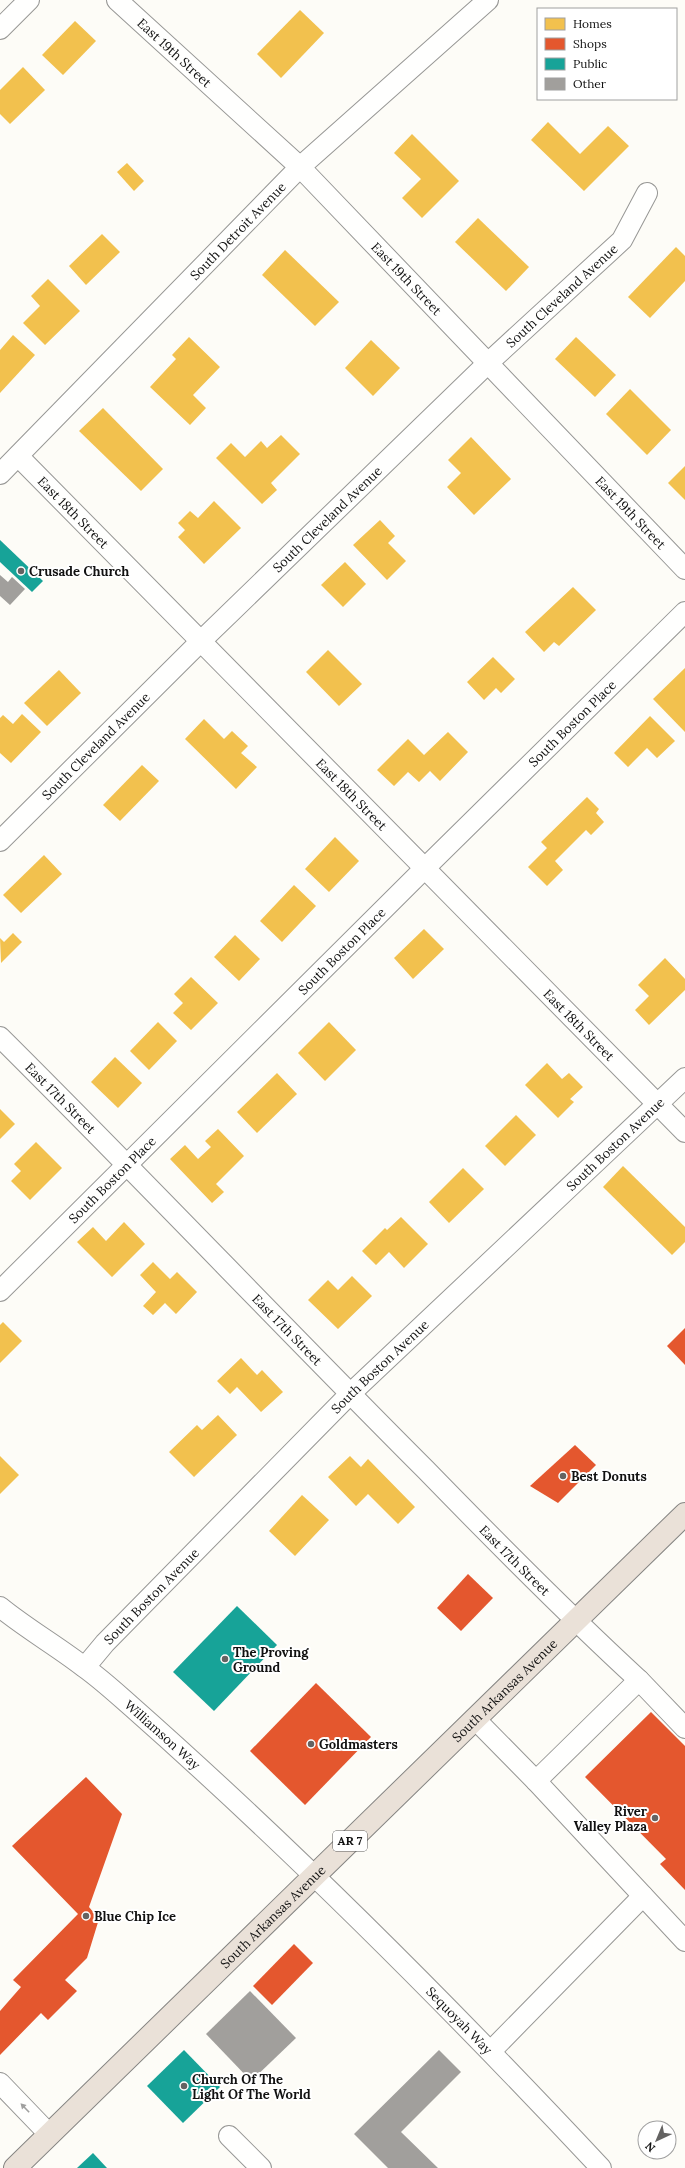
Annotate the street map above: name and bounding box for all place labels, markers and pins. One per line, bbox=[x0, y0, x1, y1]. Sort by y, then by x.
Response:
place label: Crusade Church bbox=[29, 563, 129, 580]
marker: Crusade Church bbox=[16, 566, 26, 576]
place label: Best Donuts bbox=[571, 1468, 647, 1485]
marker: Best Donuts bbox=[558, 1471, 568, 1481]
place label: The Proving Ground bbox=[233, 1644, 309, 1676]
marker: The Proving Ground bbox=[220, 1654, 230, 1664]
place label: Goldmasters bbox=[319, 1736, 398, 1753]
marker: Goldmasters bbox=[306, 1739, 316, 1749]
place label: River Valley Plaza bbox=[574, 1803, 648, 1835]
marker: River Valley Plaza bbox=[650, 1813, 660, 1823]
place label: Blue Chip Ice bbox=[94, 1908, 176, 1925]
marker: Blue Chip Ice bbox=[81, 1911, 91, 1921]
place label: Church Of The Light Of The World bbox=[192, 2071, 311, 2103]
marker: Church Of The Light Of The World bbox=[179, 2081, 189, 2091]

